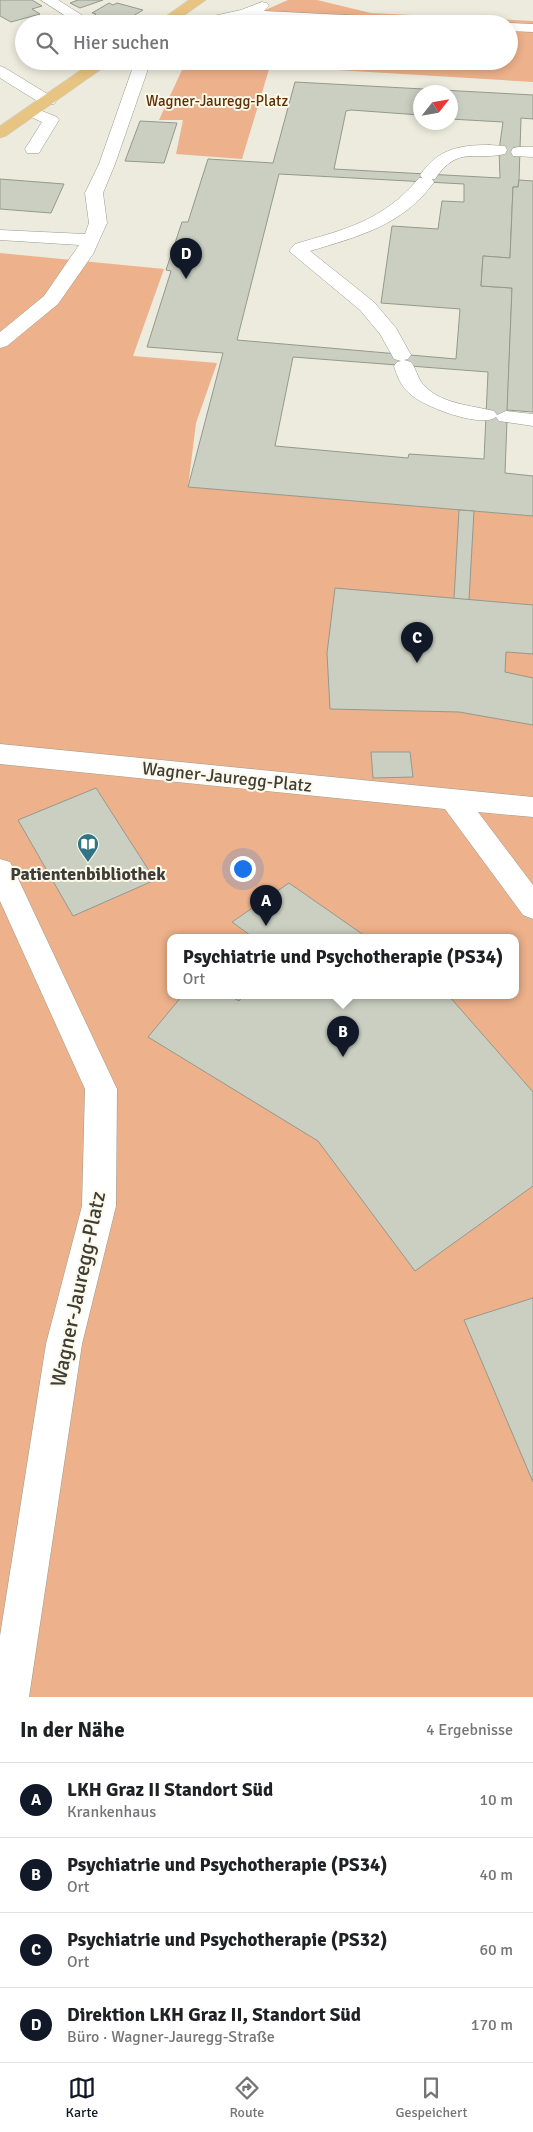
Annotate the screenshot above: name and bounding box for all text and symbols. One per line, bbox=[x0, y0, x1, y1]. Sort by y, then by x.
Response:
search box bbox=[15, 15, 518, 70]
icon: search bbox=[33, 29, 61, 57]
text: Hier suchen bbox=[73, 31, 169, 55]
north arrow bbox=[413, 85, 458, 130]
park label: Wagner-Jauregg-Platz bbox=[146, 92, 288, 110]
pin: D bbox=[170, 238, 202, 279]
pin: C bbox=[401, 622, 433, 663]
street label: Wagner-Jauregg-Platz bbox=[141, 757, 313, 797]
library icon: Patientenbibliothek bbox=[76, 832, 100, 863]
your location bbox=[230, 856, 256, 882]
place label: Patientenbibliothek bbox=[10, 863, 166, 885]
pin: A bbox=[250, 885, 282, 926]
popup bbox=[167, 934, 519, 999]
text: Psychiatrie und Psychotherapie (PS34) bbox=[183, 945, 503, 969]
text: Ort bbox=[183, 969, 205, 989]
pin: B bbox=[327, 1016, 359, 1057]
street label: Wagner-Jauregg-Platz bbox=[45, 1189, 111, 1389]
text: In der Nähe bbox=[20, 1717, 125, 1743]
text: 4 Ergebnisse bbox=[426, 1720, 513, 1740]
text: LKH Graz II Standort Süd bbox=[67, 1778, 273, 1802]
text: A bbox=[31, 1790, 41, 1810]
text: 10 m bbox=[479, 1790, 513, 1810]
text: Krankenhaus bbox=[67, 1802, 156, 1822]
text: Psychiatrie und Psychotherapie (PS34) bbox=[67, 1853, 387, 1877]
text: B bbox=[31, 1865, 41, 1885]
text: 40 m bbox=[479, 1865, 513, 1885]
text: Ort bbox=[67, 1877, 89, 1897]
text: Psychiatrie und Psychotherapie (PS32) bbox=[67, 1928, 387, 1952]
text: C bbox=[31, 1940, 41, 1960]
text: 60 m bbox=[479, 1940, 513, 1960]
text: Ort bbox=[67, 1952, 89, 1972]
text: Direktion LKH Graz II, Standort Süd bbox=[67, 2003, 361, 2027]
text: D bbox=[31, 2015, 41, 2035]
text: 170 m bbox=[471, 2015, 513, 2035]
text: Büro · Wagner-Jauregg-Straße bbox=[67, 2027, 275, 2047]
tab: Karte bbox=[66, 2074, 98, 2121]
tab: Route bbox=[229, 2074, 264, 2121]
tab: Gespeichert bbox=[395, 2074, 467, 2121]

